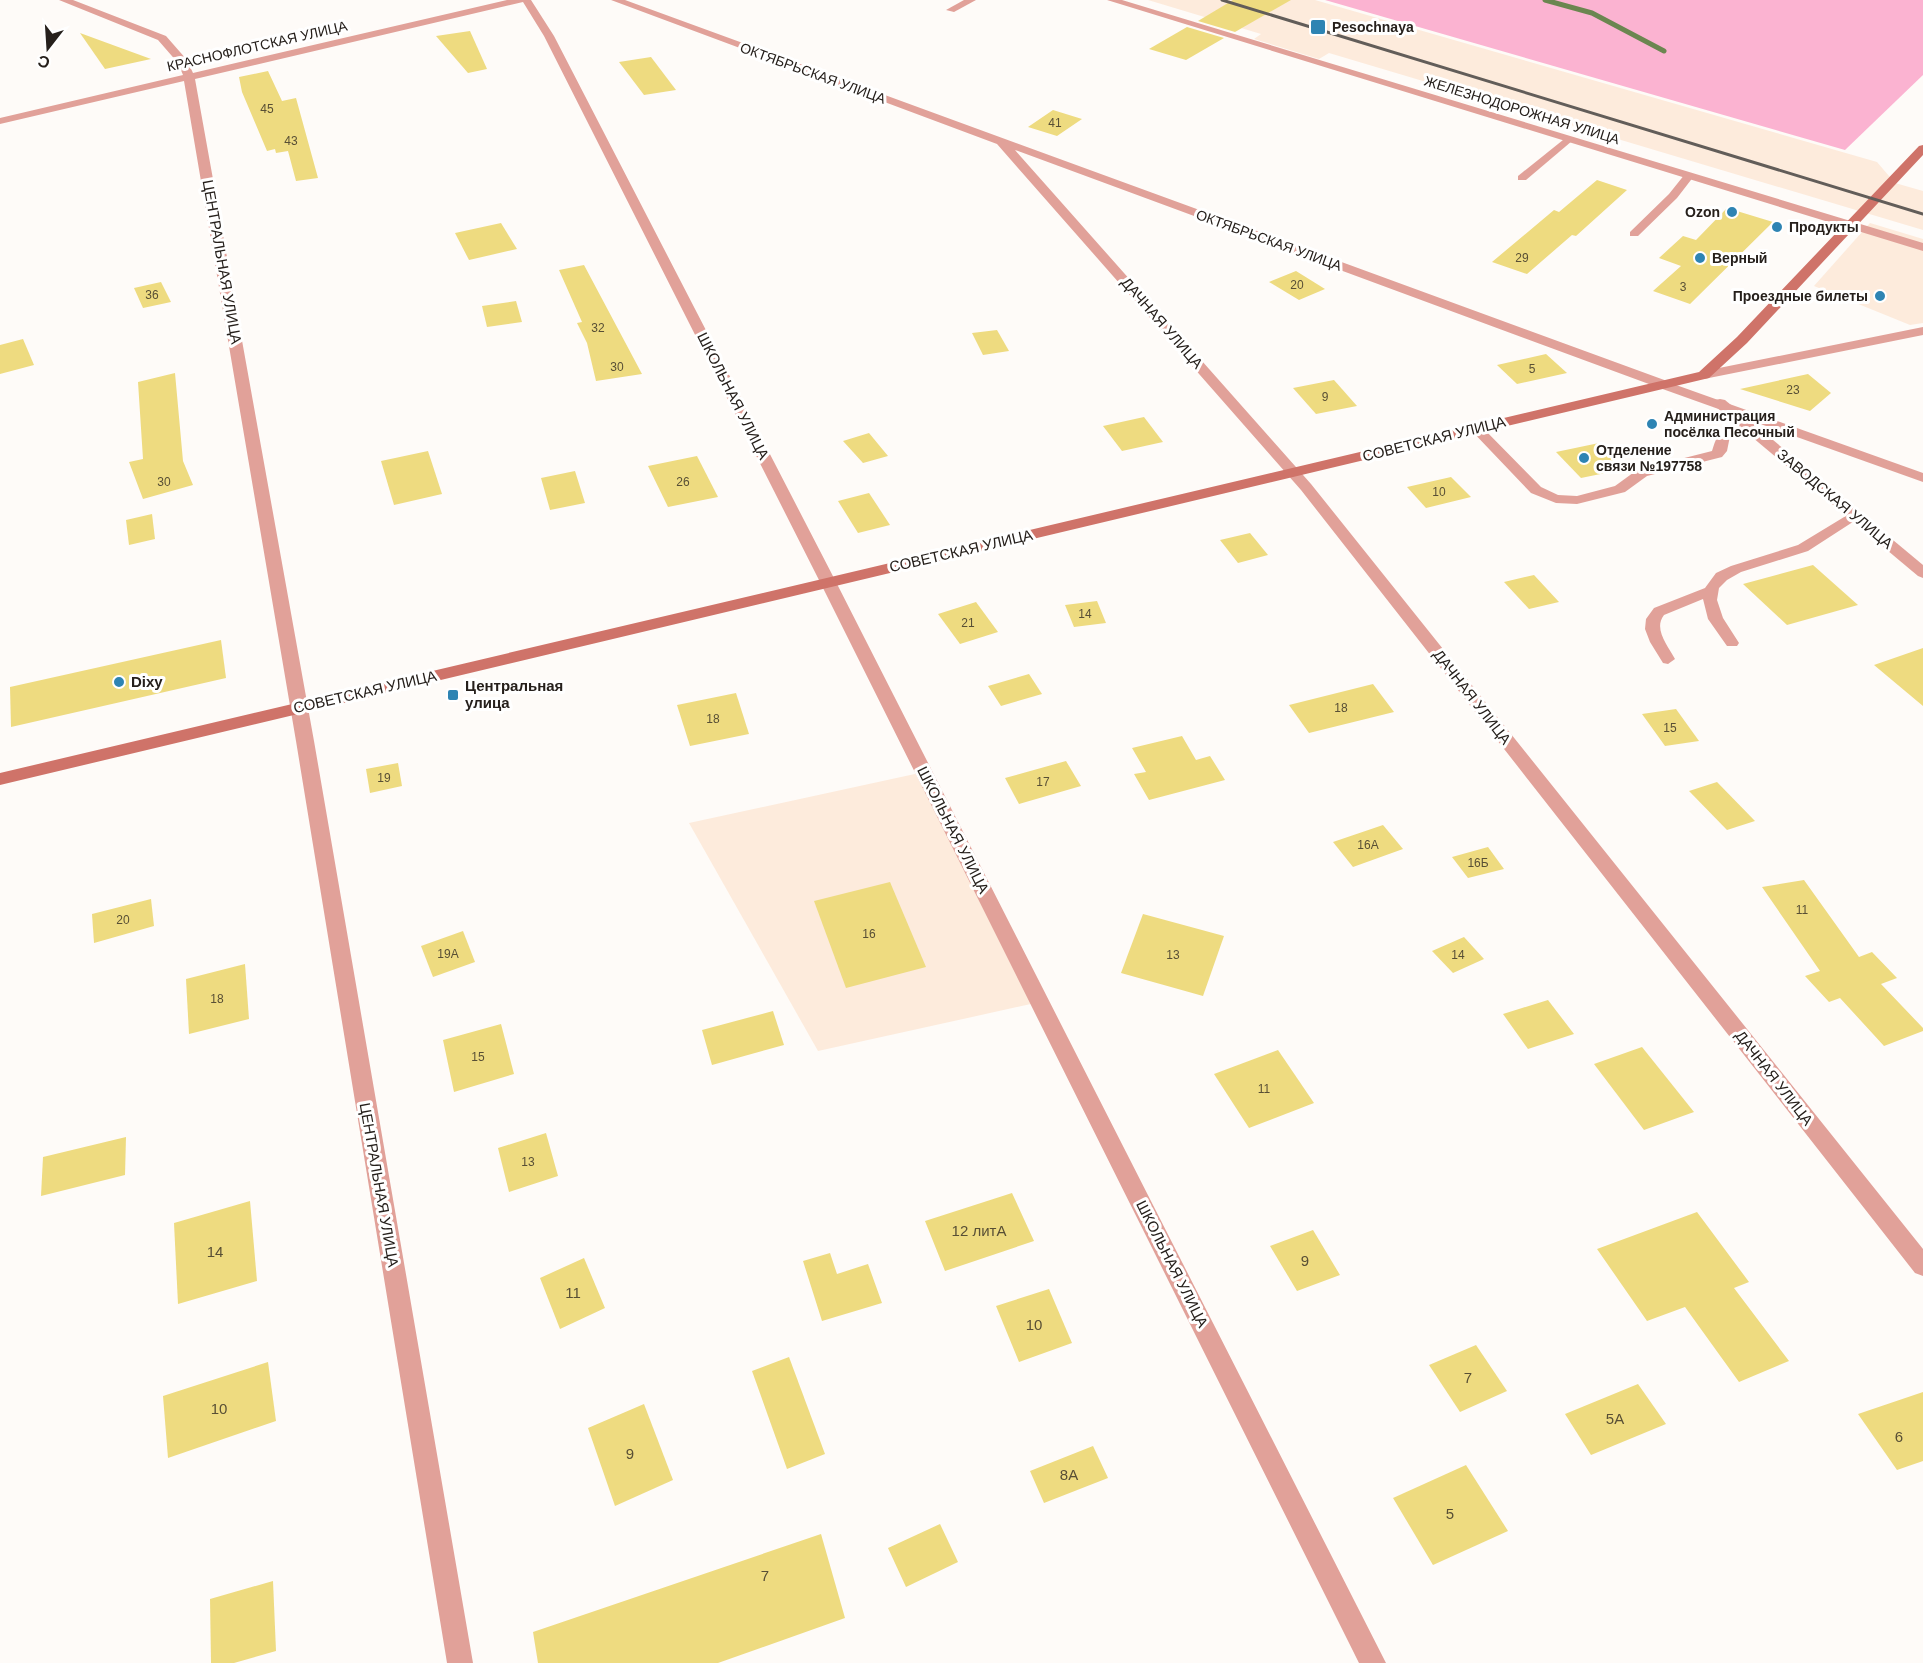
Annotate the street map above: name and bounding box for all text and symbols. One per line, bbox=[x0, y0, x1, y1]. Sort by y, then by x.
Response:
street label: КРАСНОФЛОТСКАЯ УЛИЦА bbox=[165, 17, 349, 75]
north arrow bbox=[18, 18, 78, 78]
marker: Pesochnaya bbox=[1309, 18, 1327, 36]
place label: Pesochnaya bbox=[1332, 19, 1414, 35]
street label: ОКТЯБРЬСКАЯ УЛИЦА bbox=[738, 39, 889, 107]
text: С bbox=[35, 52, 52, 72]
street label: ЖЕЛЕЗНОДОРОЖНАЯ УЛИЦА bbox=[1422, 73, 1622, 148]
house number: 45 bbox=[260, 102, 274, 116]
house number: 41 bbox=[1048, 116, 1062, 130]
house number: 43 bbox=[284, 134, 298, 148]
street label: ЦЕНТРАЛЬНАЯ УЛИЦА bbox=[200, 178, 245, 345]
place label: Ozon bbox=[1685, 204, 1720, 220]
marker: Ozon bbox=[1725, 205, 1739, 219]
street label: ОКТЯБРЬСКАЯ УЛИЦА bbox=[1194, 206, 1345, 274]
place label: Продукты bbox=[1789, 219, 1859, 235]
marker: Продукты bbox=[1770, 220, 1784, 234]
place label: Верный bbox=[1712, 250, 1767, 266]
house number: 29 bbox=[1515, 251, 1529, 265]
marker: Верный bbox=[1693, 251, 1707, 265]
street label: ДАЧНАЯ УЛИЦА bbox=[1118, 273, 1207, 372]
house number: 20 bbox=[1290, 278, 1304, 292]
house number: 3 bbox=[1680, 280, 1687, 294]
house number: 36 bbox=[145, 288, 159, 302]
place label: Проездные билеты bbox=[1733, 288, 1868, 304]
marker: Проездные билеты bbox=[1873, 289, 1887, 303]
house number: 32 bbox=[591, 321, 605, 335]
street label: ШКОЛЬНАЯ УЛИЦА bbox=[694, 329, 773, 462]
house number: 30 bbox=[610, 360, 624, 374]
house number: 5 bbox=[1529, 362, 1536, 376]
house number: 23 bbox=[1786, 383, 1800, 397]
house number: 9 bbox=[1322, 390, 1329, 404]
place label: Администрация посёлка Песочный bbox=[1664, 408, 1795, 440]
street label: СОВЕТСКАЯ УЛИЦА bbox=[1361, 413, 1507, 465]
marker: Администрация посёлка Песочный bbox=[1645, 417, 1659, 431]
place label: Отделение связи №197758 bbox=[1596, 442, 1702, 474]
street label: ЗАВОДСКАЯ УЛИЦА bbox=[1774, 445, 1896, 552]
marker: Отделение связи №197758 bbox=[1577, 451, 1591, 465]
house number: 30 bbox=[157, 475, 171, 489]
house number: 26 bbox=[676, 475, 690, 489]
house number: 10 bbox=[1432, 485, 1446, 499]
street label: СОВЕТСКАЯ УЛИЦА bbox=[888, 526, 1034, 575]
house number: 14 bbox=[1078, 607, 1092, 621]
house number: 21 bbox=[961, 616, 975, 630]
street label: ДАЧНАЯ УЛИЦА bbox=[1430, 646, 1515, 747]
street label: СОВЕТСКАЯ УЛИЦА bbox=[292, 667, 438, 716]
place label: Dixy bbox=[131, 673, 163, 690]
marker: Dixy bbox=[112, 675, 126, 689]
place label: Центральная улица bbox=[465, 677, 563, 711]
marker: Центральная улица bbox=[446, 688, 460, 702]
house number: 18 bbox=[1334, 701, 1348, 715]
house number: 18 bbox=[706, 712, 720, 726]
house number: 15 bbox=[1663, 721, 1677, 735]
street label: ШКОЛЬНАЯ УЛИЦА bbox=[914, 763, 993, 896]
house number: 19 bbox=[377, 771, 391, 785]
house number: 17 bbox=[1036, 775, 1050, 789]
house number: 16А bbox=[1357, 838, 1379, 852]
house number: 16Б bbox=[1467, 856, 1489, 870]
house number: 11 bbox=[1796, 903, 1809, 917]
house number: 20 bbox=[116, 913, 130, 927]
house number: 16 bbox=[862, 927, 876, 941]
house number: 19А bbox=[437, 947, 459, 961]
house number: 13 bbox=[1166, 948, 1180, 962]
house number: 14 bbox=[1451, 948, 1465, 962]
house number: 18 bbox=[210, 992, 224, 1006]
street label: ДАЧНАЯ УЛИЦА bbox=[1732, 1027, 1817, 1128]
house number: 15 bbox=[471, 1050, 485, 1064]
house number: 11 bbox=[1258, 1082, 1271, 1096]
street label: ЦЕНТРАЛЬНАЯ УЛИЦА bbox=[357, 1101, 402, 1268]
house number: 13 bbox=[521, 1155, 535, 1169]
street label: ШКОЛЬНАЯ УЛИЦА bbox=[1133, 1197, 1212, 1330]
house number: 12 литА bbox=[952, 1222, 1006, 1239]
house number: 14 bbox=[207, 1243, 223, 1260]
house number: 9 bbox=[1301, 1252, 1309, 1269]
house number: 11 bbox=[565, 1284, 581, 1301]
house number: 10 bbox=[1026, 1316, 1042, 1333]
house number: 7 bbox=[1464, 1369, 1472, 1386]
house number: 10 bbox=[211, 1400, 227, 1417]
house number: 5А bbox=[1606, 1410, 1624, 1427]
house number: 6 bbox=[1895, 1428, 1903, 1445]
house number: 9 bbox=[626, 1445, 634, 1462]
house number: 8А bbox=[1060, 1466, 1078, 1483]
house number: 5 bbox=[1446, 1505, 1454, 1522]
house number: 7 bbox=[761, 1567, 769, 1584]

